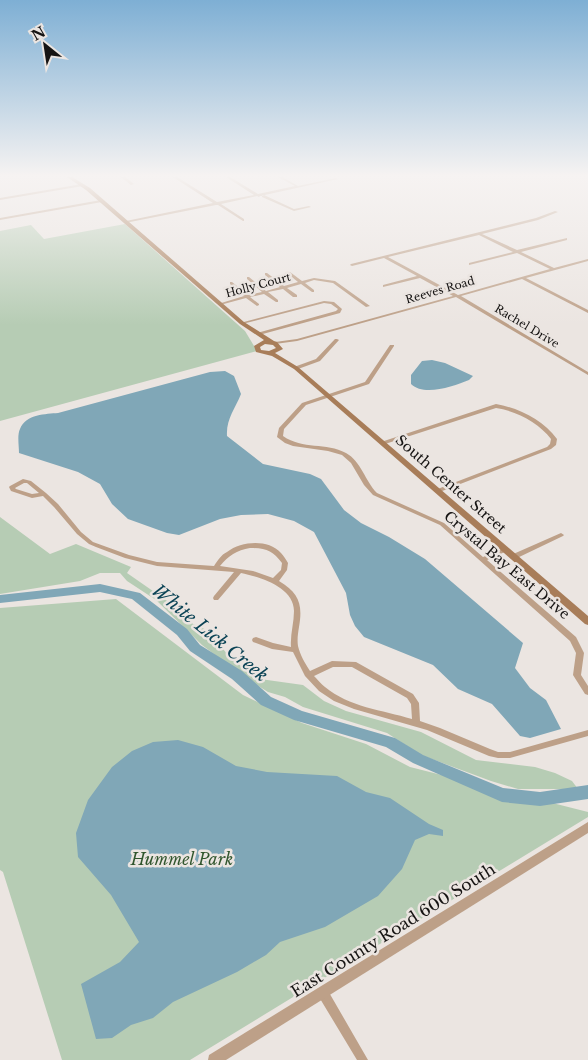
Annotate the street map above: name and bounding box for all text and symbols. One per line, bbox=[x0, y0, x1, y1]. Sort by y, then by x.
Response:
north arrow bbox=[20, 20, 70, 70]
text: N bbox=[28, 23, 49, 45]
street label: Holly Court bbox=[224, 269, 293, 300]
street label: Reeves Road bbox=[404, 273, 477, 307]
street label: Rachel Drive bbox=[492, 301, 562, 351]
street label: South Center Street bbox=[392, 431, 511, 538]
street label: Crystal Bay East Drive bbox=[440, 507, 574, 623]
water label: White Lick Creek bbox=[148, 580, 272, 686]
park label: Hummel Park bbox=[130, 849, 233, 869]
street label: East County Road 600 South bbox=[287, 859, 499, 1001]

